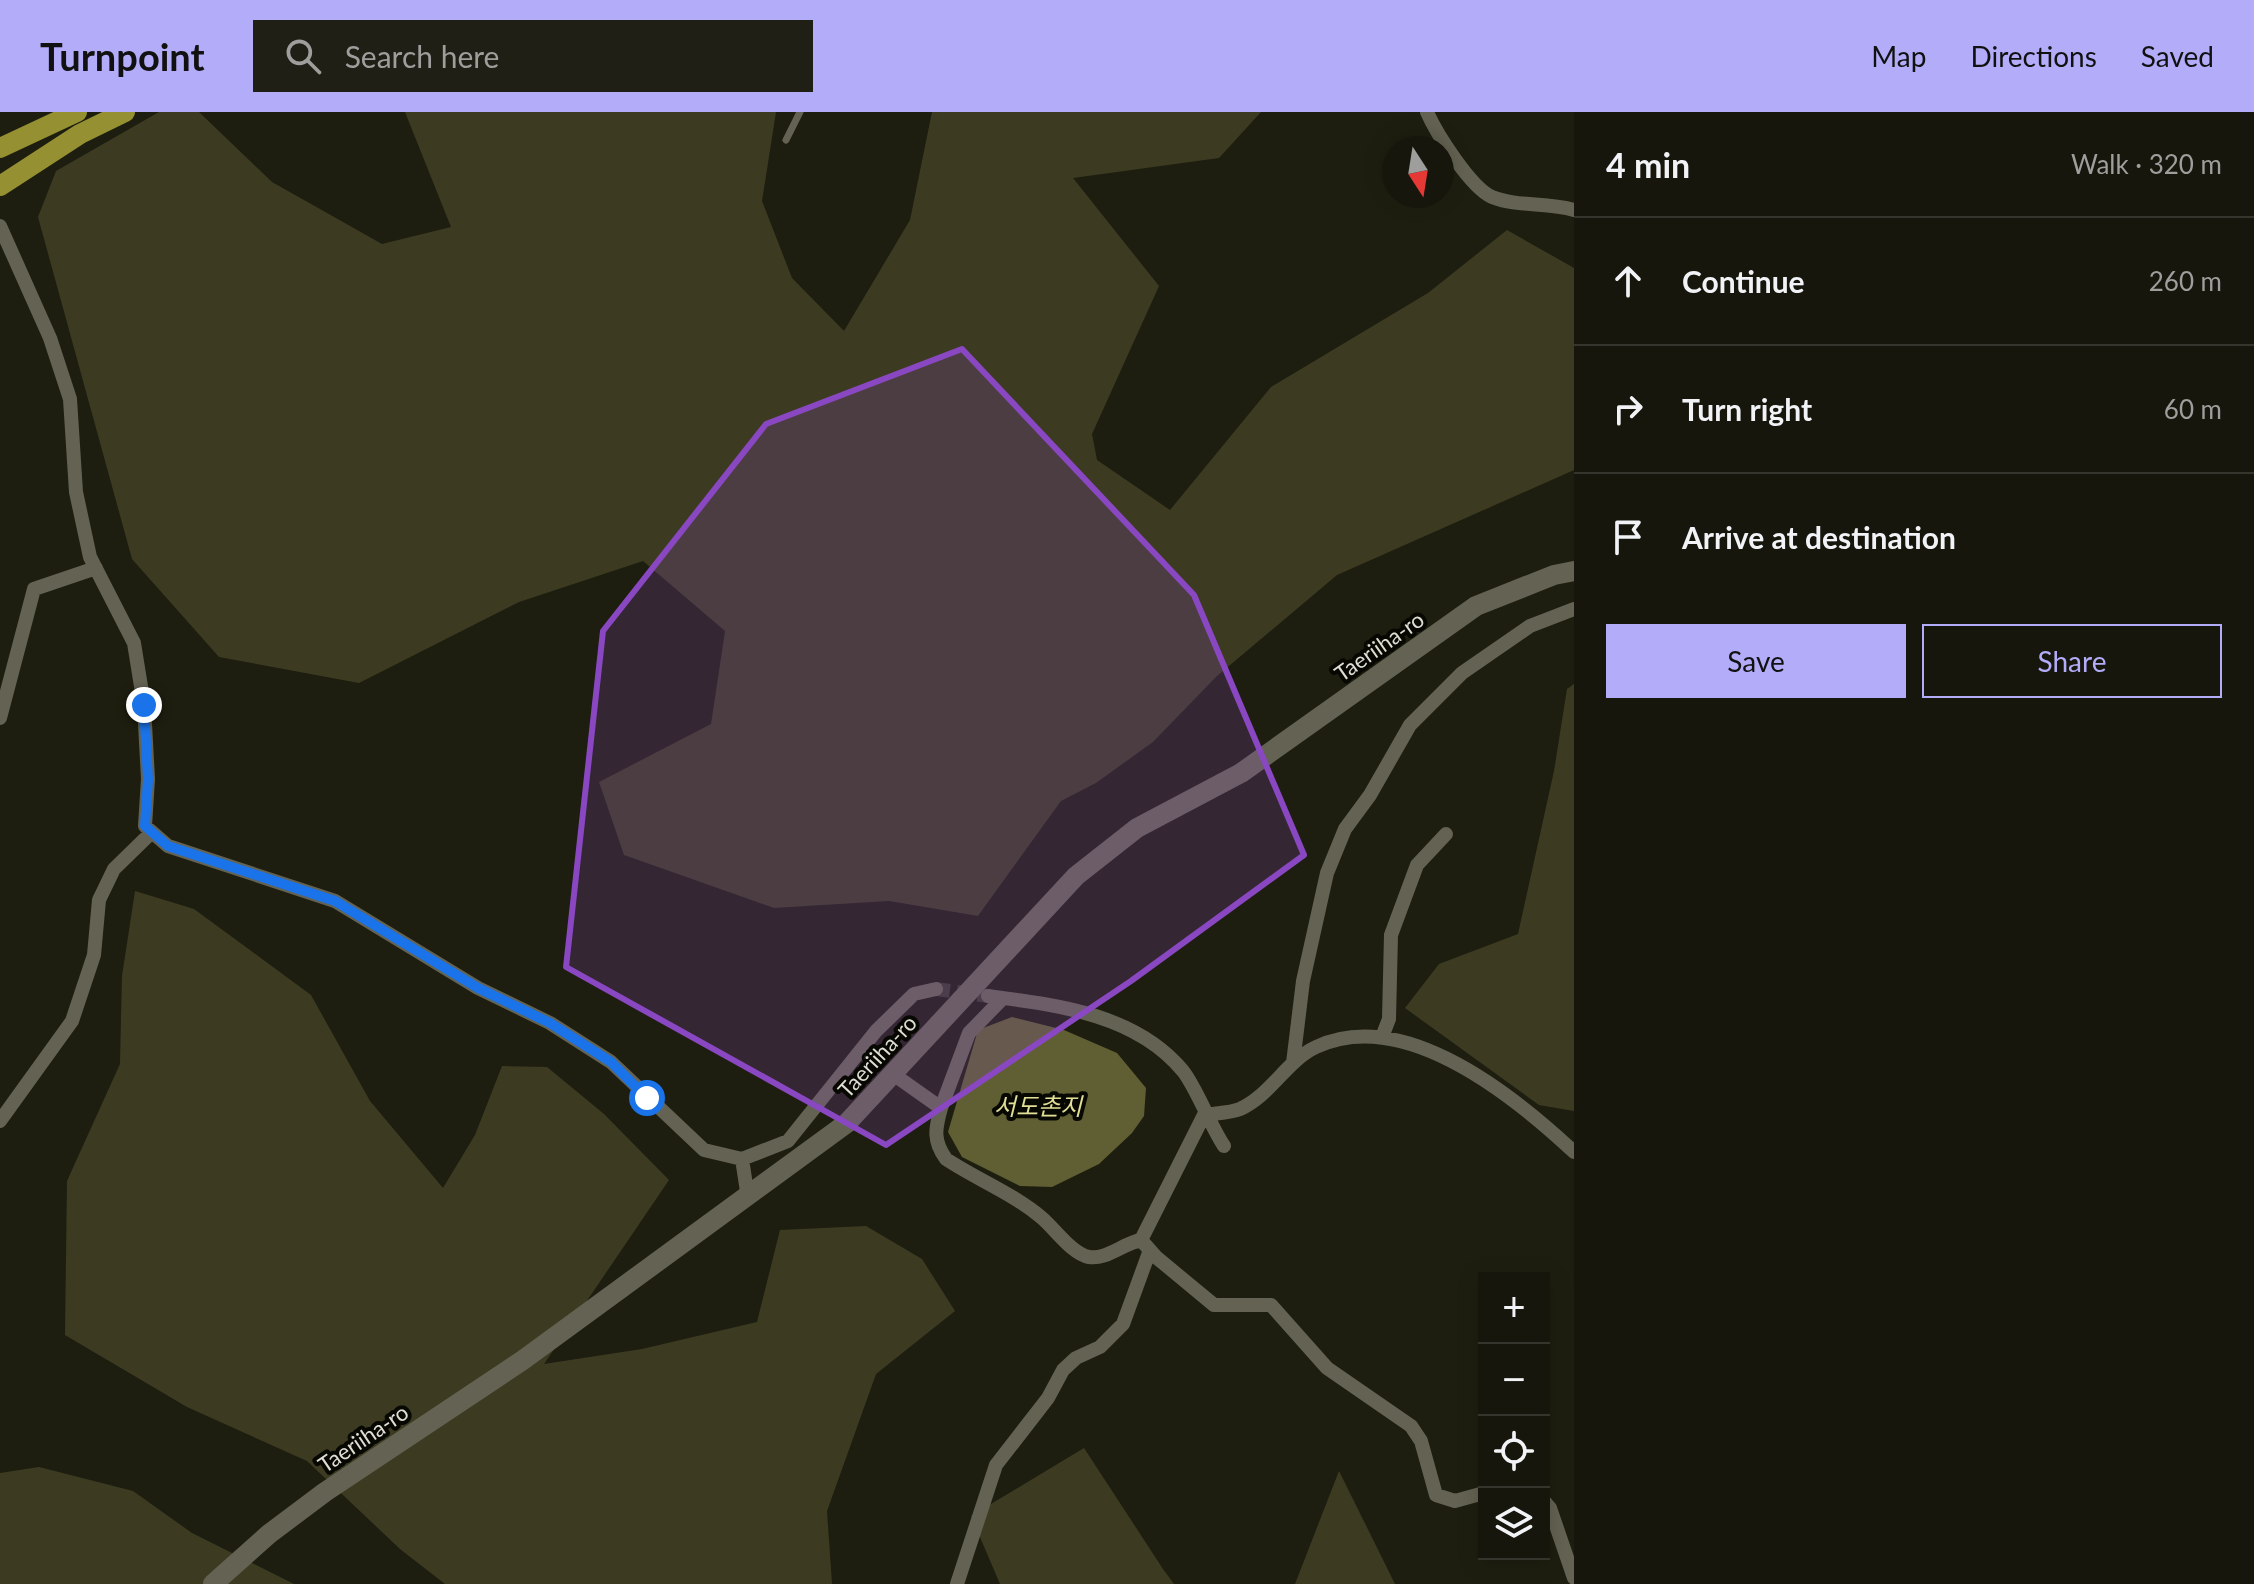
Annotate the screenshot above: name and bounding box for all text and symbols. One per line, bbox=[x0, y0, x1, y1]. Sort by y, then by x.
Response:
search box bbox=[253, 20, 813, 92]
text: Turnpoint bbox=[40, 33, 205, 79]
icon: search bbox=[281, 34, 325, 78]
text: Search here bbox=[345, 38, 499, 74]
text: Map bbox=[1871, 39, 1926, 73]
text: Directions bbox=[1970, 39, 2097, 73]
text: Saved bbox=[2141, 39, 2214, 73]
north arrow bbox=[1382, 136, 1454, 208]
text: 4 min bbox=[1606, 144, 1690, 185]
text: Walk · 320 m bbox=[2071, 148, 2222, 180]
icon: ahead bbox=[1606, 259, 1650, 303]
text: Continue bbox=[1682, 263, 1805, 299]
text: 260 m bbox=[2149, 265, 2222, 297]
icon: right bbox=[1606, 387, 1650, 431]
text: Turn right bbox=[1682, 391, 1812, 427]
text: 60 m bbox=[2164, 393, 2222, 425]
icon: arrive bbox=[1606, 515, 1650, 559]
text: Arrive at destination bbox=[1682, 519, 1956, 555]
street label: Taeriiha-ro bbox=[1329, 605, 1429, 687]
button: Save bbox=[1606, 624, 1906, 698]
button: Share bbox=[1922, 624, 2222, 698]
route end bbox=[126, 687, 162, 723]
street label: Taeriiha-ro bbox=[832, 1009, 922, 1103]
route start bbox=[629, 1080, 665, 1116]
water label: 서도촌지 bbox=[994, 1091, 1084, 1120]
map controls bbox=[1478, 1272, 1550, 1560]
button: + bbox=[1478, 1272, 1550, 1344]
button: − bbox=[1478, 1344, 1550, 1416]
street label: Taeriiha-ro bbox=[313, 1398, 413, 1478]
button: locate bbox=[1478, 1416, 1550, 1488]
button: layers bbox=[1478, 1488, 1550, 1560]

